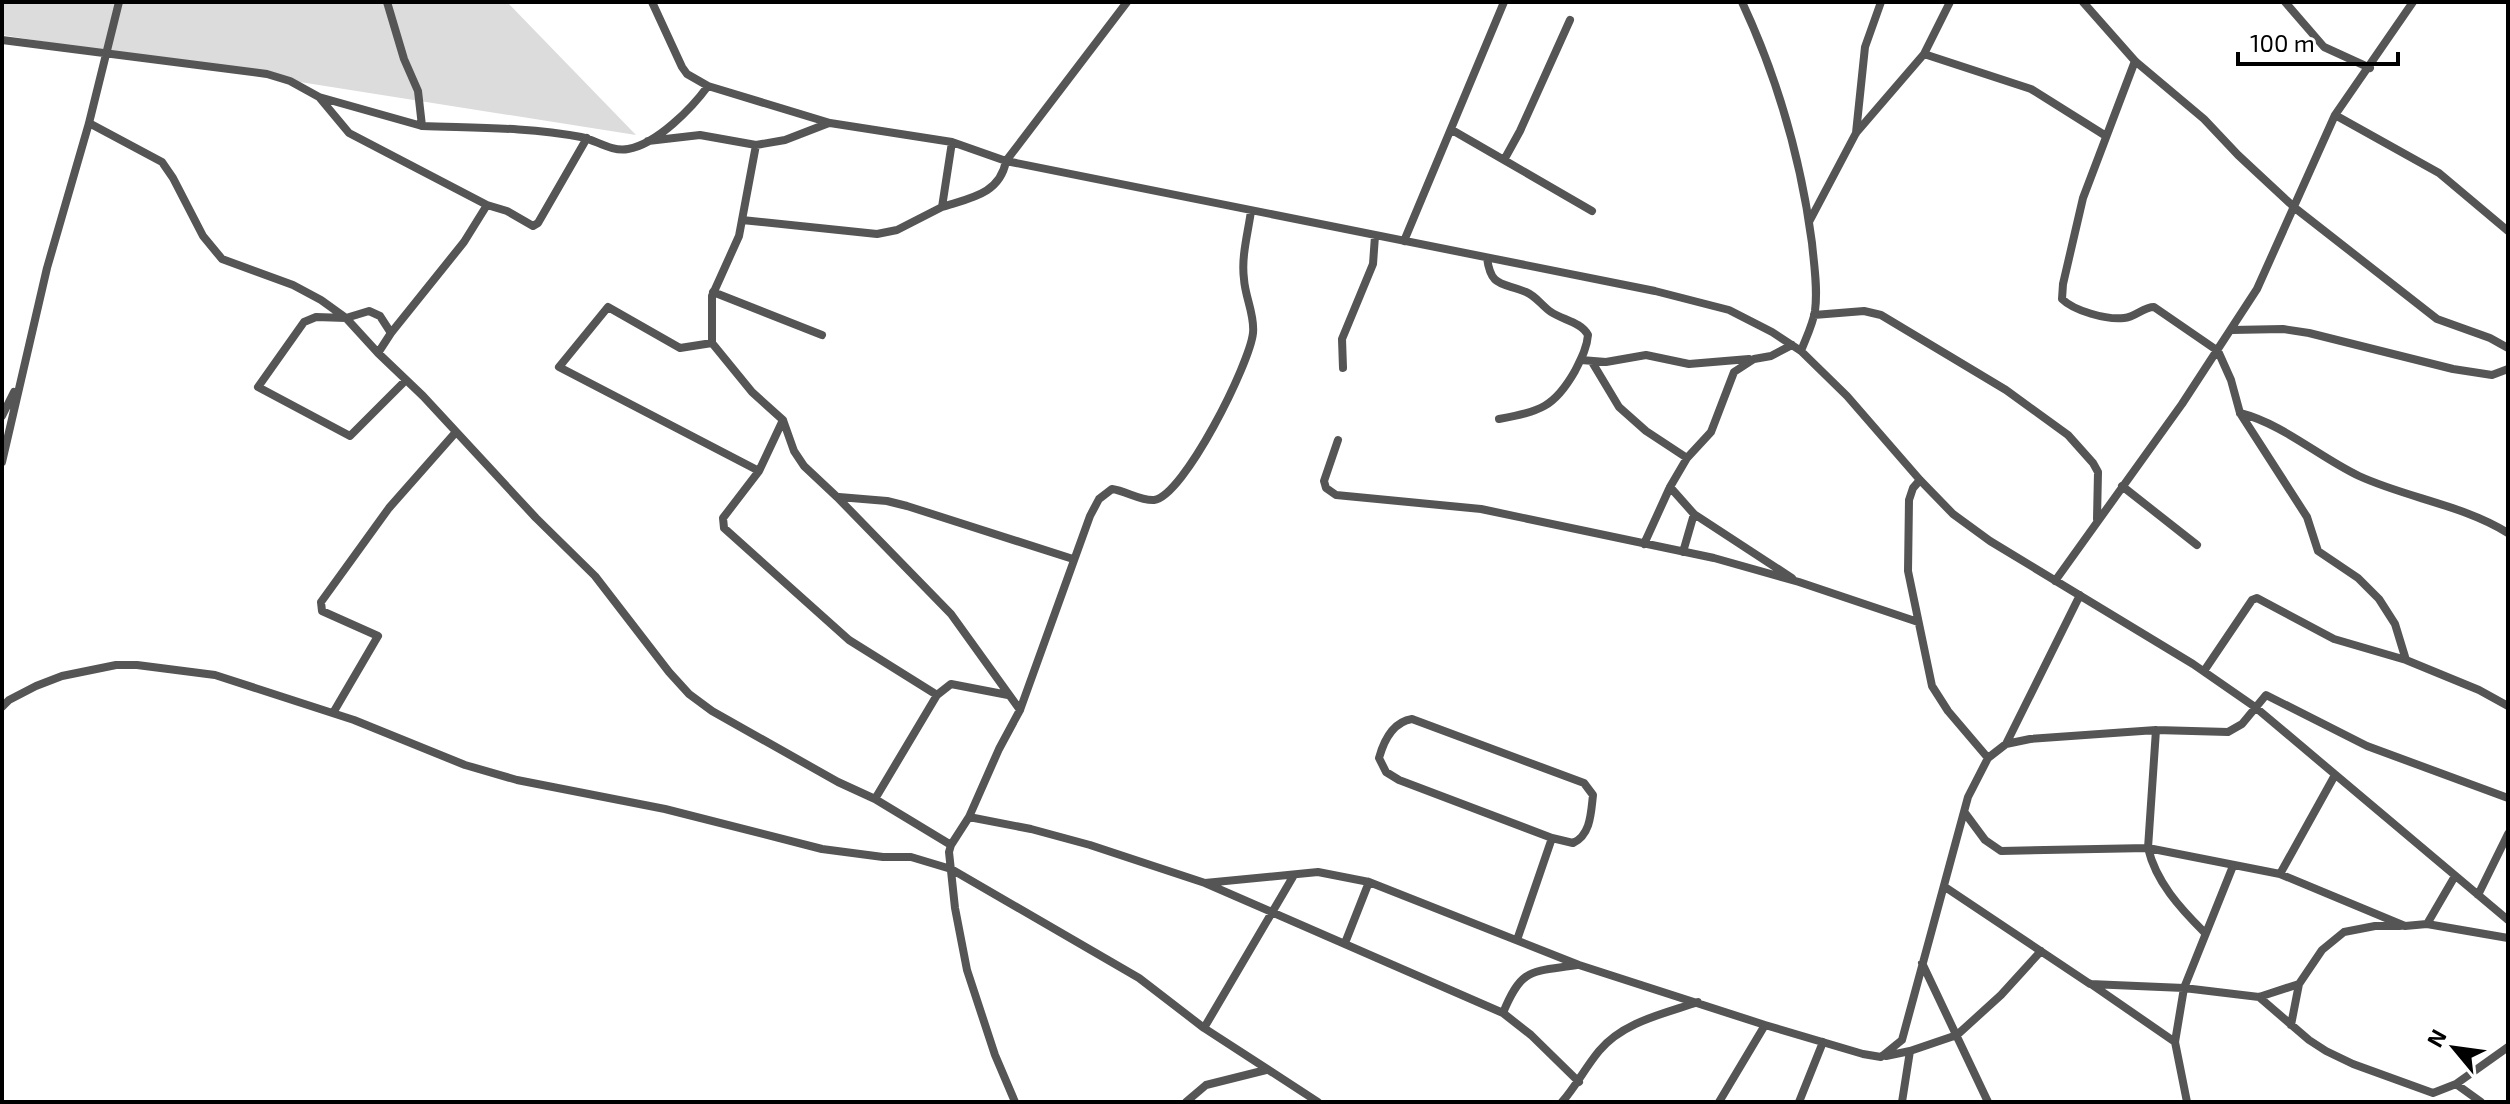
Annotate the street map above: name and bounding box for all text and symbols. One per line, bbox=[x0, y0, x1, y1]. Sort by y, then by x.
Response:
scale bar bbox=[2238, 16, 2398, 66]
text: 100 m bbox=[2250, 28, 2315, 57]
north arrow bbox=[2414, 1008, 2494, 1088]
text: N bbox=[2420, 1025, 2451, 1051]

